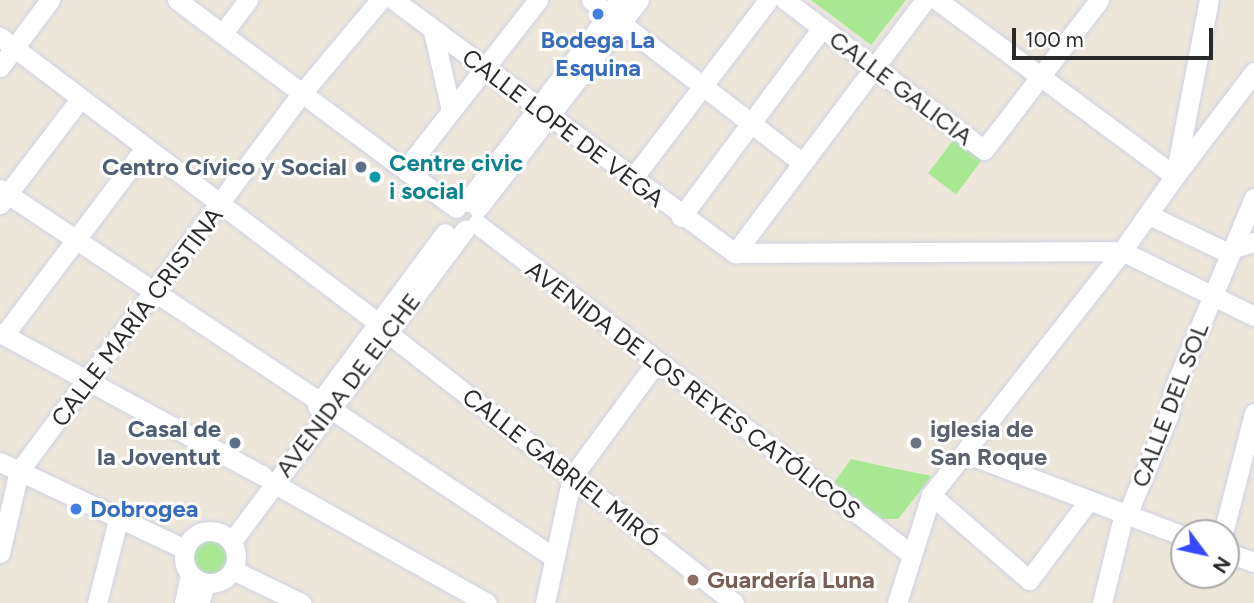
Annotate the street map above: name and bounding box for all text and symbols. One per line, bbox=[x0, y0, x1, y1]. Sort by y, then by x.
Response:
marker: Bodega La Esquina bbox=[590, 6, 606, 22]
scale bar bbox=[1016, 14, 1217, 58]
street label: CALLE GALICIA bbox=[824, 25, 978, 151]
place label: Bodega La Esquina bbox=[541, 26, 655, 82]
text: 100 m bbox=[1025, 27, 1084, 52]
street label: CALLE LOPE DE VEGA bbox=[456, 43, 670, 213]
place label: Centre civic i social bbox=[389, 149, 523, 205]
place label: Centro Cívico y Social bbox=[102, 153, 347, 181]
marker: Centro Cívico y Social bbox=[353, 159, 369, 175]
marker: Centre civic i social bbox=[367, 169, 383, 185]
street label: CALLE MARÍA CRISTINA bbox=[45, 202, 229, 432]
street label: AVENIDA DE LOS REYES CATÓLICOS bbox=[520, 255, 866, 525]
street label: AVENIDA DE ELCHE bbox=[269, 287, 427, 483]
street label: CALLE DEL SOL bbox=[1125, 319, 1215, 491]
street label: CALLE GABRIEL MIRÓ bbox=[457, 382, 665, 554]
place label: Casal de la Joventut bbox=[97, 415, 221, 471]
place label: iglesia de San Roque bbox=[930, 415, 1047, 471]
marker: Casal de la Joventut bbox=[227, 435, 243, 451]
marker: iglesia de San Roque bbox=[908, 435, 924, 451]
place label: Dobrogea bbox=[90, 495, 199, 523]
marker: Dobrogea bbox=[68, 501, 84, 517]
north arrow bbox=[1170, 519, 1240, 589]
text: N bbox=[1208, 552, 1235, 577]
place label: Guardería Luna bbox=[707, 566, 875, 594]
marker: Guardería Luna bbox=[685, 572, 701, 588]

